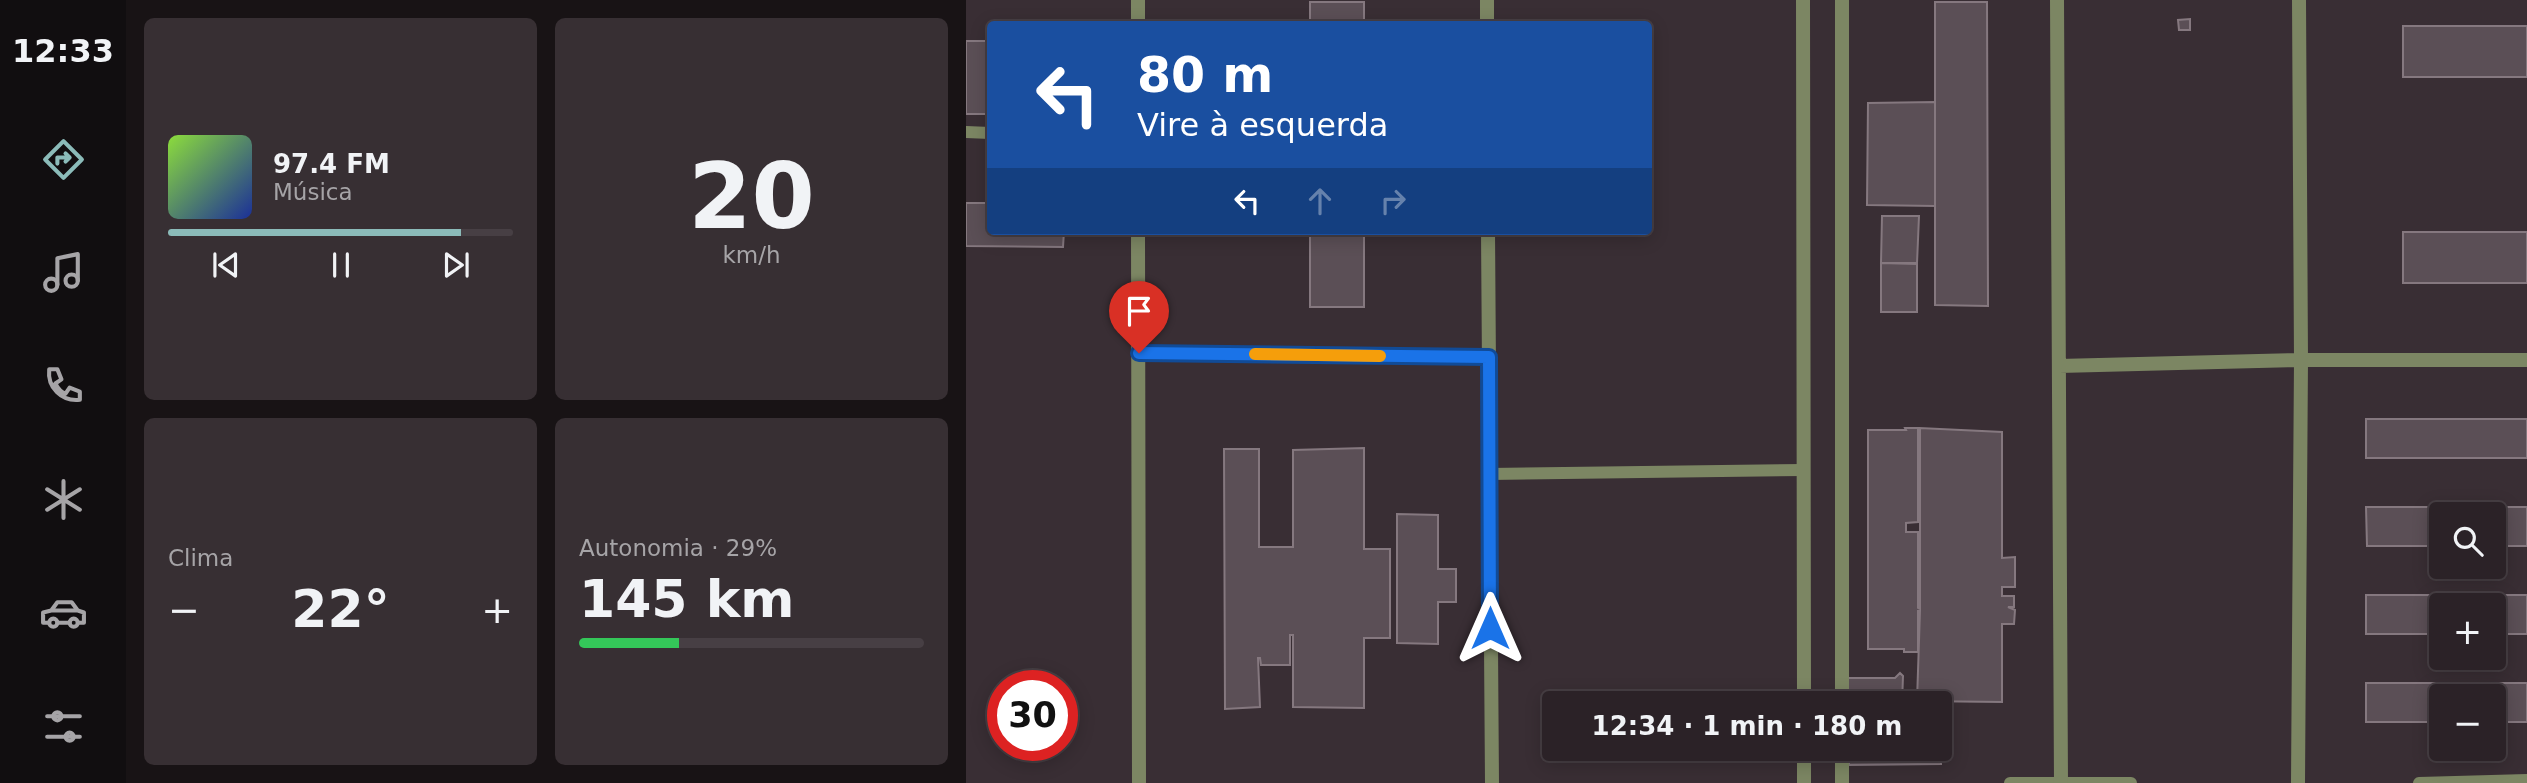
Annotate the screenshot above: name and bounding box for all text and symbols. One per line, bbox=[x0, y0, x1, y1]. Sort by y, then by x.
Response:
text: 12:33 bbox=[12, 32, 114, 70]
text: 80 m bbox=[1137, 47, 1273, 104]
icon: left bbox=[1022, 49, 1113, 140]
text: Vire à esquerda bbox=[1137, 106, 1388, 144]
icon: directions bbox=[39, 135, 88, 184]
text: 20 bbox=[688, 144, 815, 249]
text: 97.4 FM bbox=[273, 149, 390, 179]
text: Música bbox=[273, 179, 353, 205]
icon: left bbox=[1228, 182, 1266, 220]
icon: ahead bbox=[1301, 182, 1339, 220]
icon: right bbox=[1374, 182, 1412, 220]
text: km/h bbox=[722, 242, 781, 268]
icon: previous bbox=[207, 246, 245, 284]
icon: pause bbox=[322, 246, 360, 284]
icon: next bbox=[437, 246, 475, 284]
icon: music bbox=[39, 248, 88, 297]
pin bbox=[1109, 281, 1169, 353]
icon: arrive bbox=[1120, 292, 1158, 330]
icon: phone bbox=[39, 361, 88, 410]
icon: climate bbox=[39, 475, 88, 524]
map controls bbox=[2429, 502, 2506, 761]
button: search bbox=[2429, 502, 2506, 579]
text: Autonomia · 29% bbox=[579, 535, 777, 561]
text: Clima bbox=[168, 545, 233, 571]
text: 145 km bbox=[579, 569, 794, 629]
text: 22° bbox=[291, 579, 390, 639]
icon: car bbox=[39, 588, 88, 637]
text: − bbox=[168, 588, 200, 632]
text: + bbox=[481, 588, 513, 632]
position arrow bbox=[1453, 591, 1527, 665]
button: + bbox=[2429, 593, 2506, 670]
speed limit sign: 30 bbox=[987, 670, 1078, 761]
button: − bbox=[2429, 684, 2506, 761]
icon: filters bbox=[39, 702, 88, 751]
text: 12:34 · 1 min · 180 m bbox=[1592, 711, 1902, 741]

